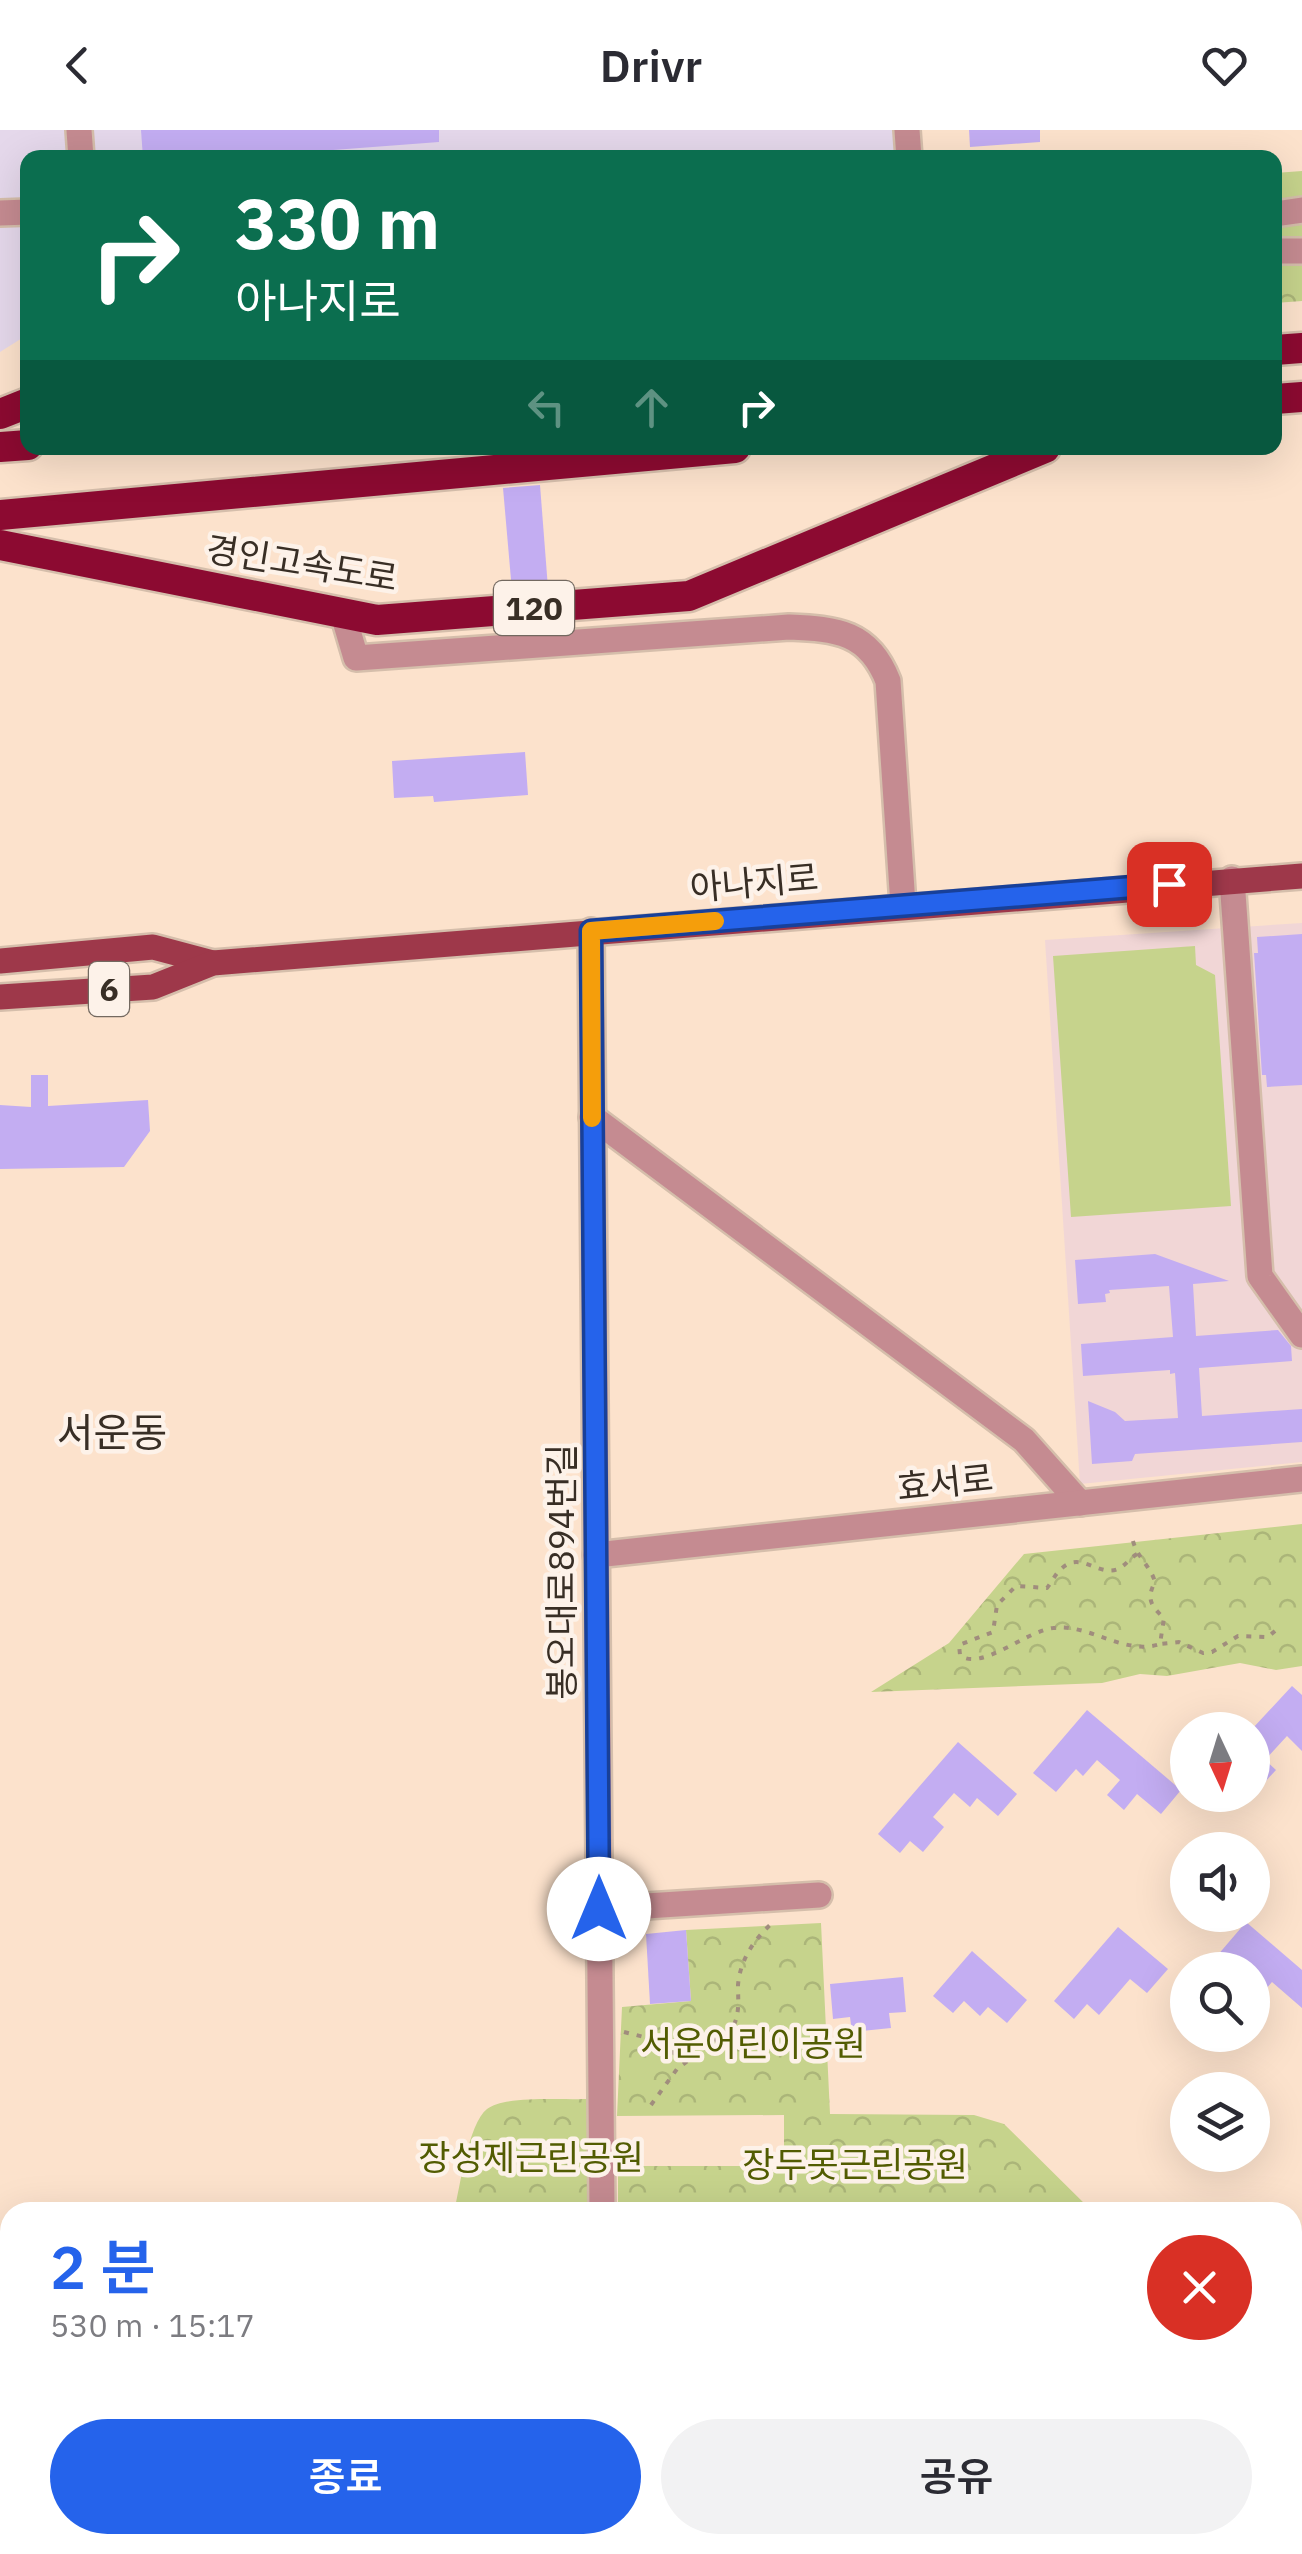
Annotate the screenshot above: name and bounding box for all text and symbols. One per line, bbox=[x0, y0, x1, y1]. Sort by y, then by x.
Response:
text: Drivr bbox=[600, 36, 702, 94]
icon: back bbox=[50, 38, 105, 93]
icon: heart bbox=[1197, 38, 1252, 93]
text: 330 m bbox=[235, 177, 440, 268]
icon: right bbox=[70, 190, 200, 320]
text: 아나지로 bbox=[235, 271, 401, 329]
icon: left bbox=[519, 380, 574, 435]
icon: ahead bbox=[624, 380, 679, 435]
icon: right bbox=[729, 380, 784, 435]
street label: 경인고속도로 bbox=[203, 525, 401, 601]
road number: 120 bbox=[494, 581, 574, 635]
pin bbox=[1127, 842, 1212, 927]
street label: 아나지로 bbox=[688, 853, 820, 911]
icon: arrive bbox=[1142, 857, 1197, 912]
road number: 6 bbox=[89, 962, 129, 1016]
district label: 서운동 bbox=[57, 1406, 167, 1458]
street label: 봉오대로894번길 bbox=[538, 1444, 584, 1700]
street label: 효서로 bbox=[895, 1454, 995, 1510]
north arrow bbox=[1170, 1712, 1270, 1812]
map controls bbox=[1170, 1712, 1270, 2172]
button: sound bbox=[1170, 1832, 1270, 1932]
position arrow bbox=[547, 1857, 651, 1961]
button: search bbox=[1170, 1952, 1270, 2052]
park label: 서운어린이공원 bbox=[640, 2020, 866, 2066]
button: layers bbox=[1170, 2072, 1270, 2172]
park label: 장성제근린공원 bbox=[418, 2134, 644, 2180]
park label: 장두못근린공원 bbox=[742, 2141, 968, 2187]
text: 2 분 bbox=[50, 2227, 155, 2306]
button: close bbox=[1147, 2235, 1252, 2340]
text: 530 m · 15:17 bbox=[50, 2304, 255, 2346]
button: 종료 bbox=[50, 2419, 641, 2534]
button: 공유 bbox=[661, 2419, 1252, 2534]

